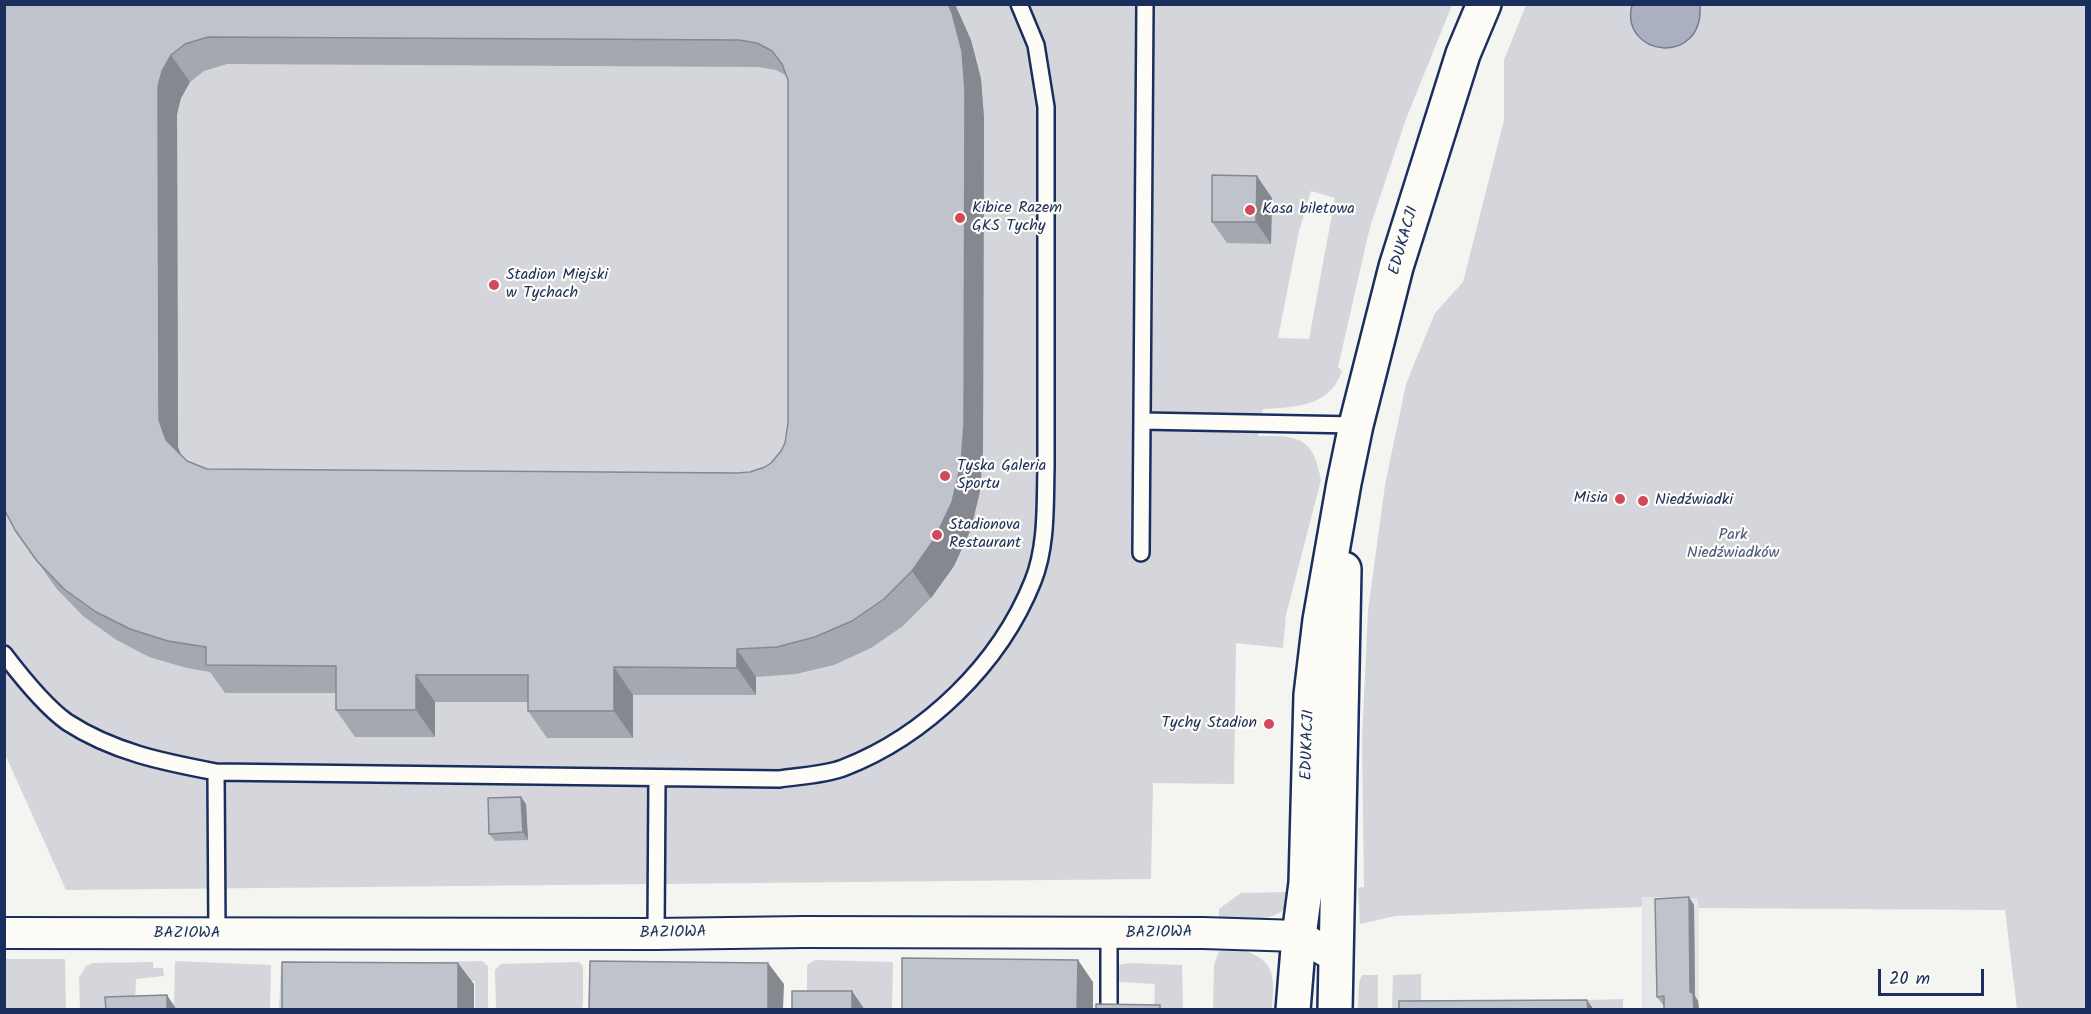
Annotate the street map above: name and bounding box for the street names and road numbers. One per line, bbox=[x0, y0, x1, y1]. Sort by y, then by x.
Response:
street label: EDUKACJI bbox=[1386, 204, 1424, 278]
street label: EDUKACJI bbox=[1298, 709, 1320, 781]
street label: BAZIOWA bbox=[154, 924, 220, 944]
street label: BAZIOWA bbox=[639, 924, 707, 944]
street label: BAZIOWA bbox=[1125, 924, 1193, 944]

